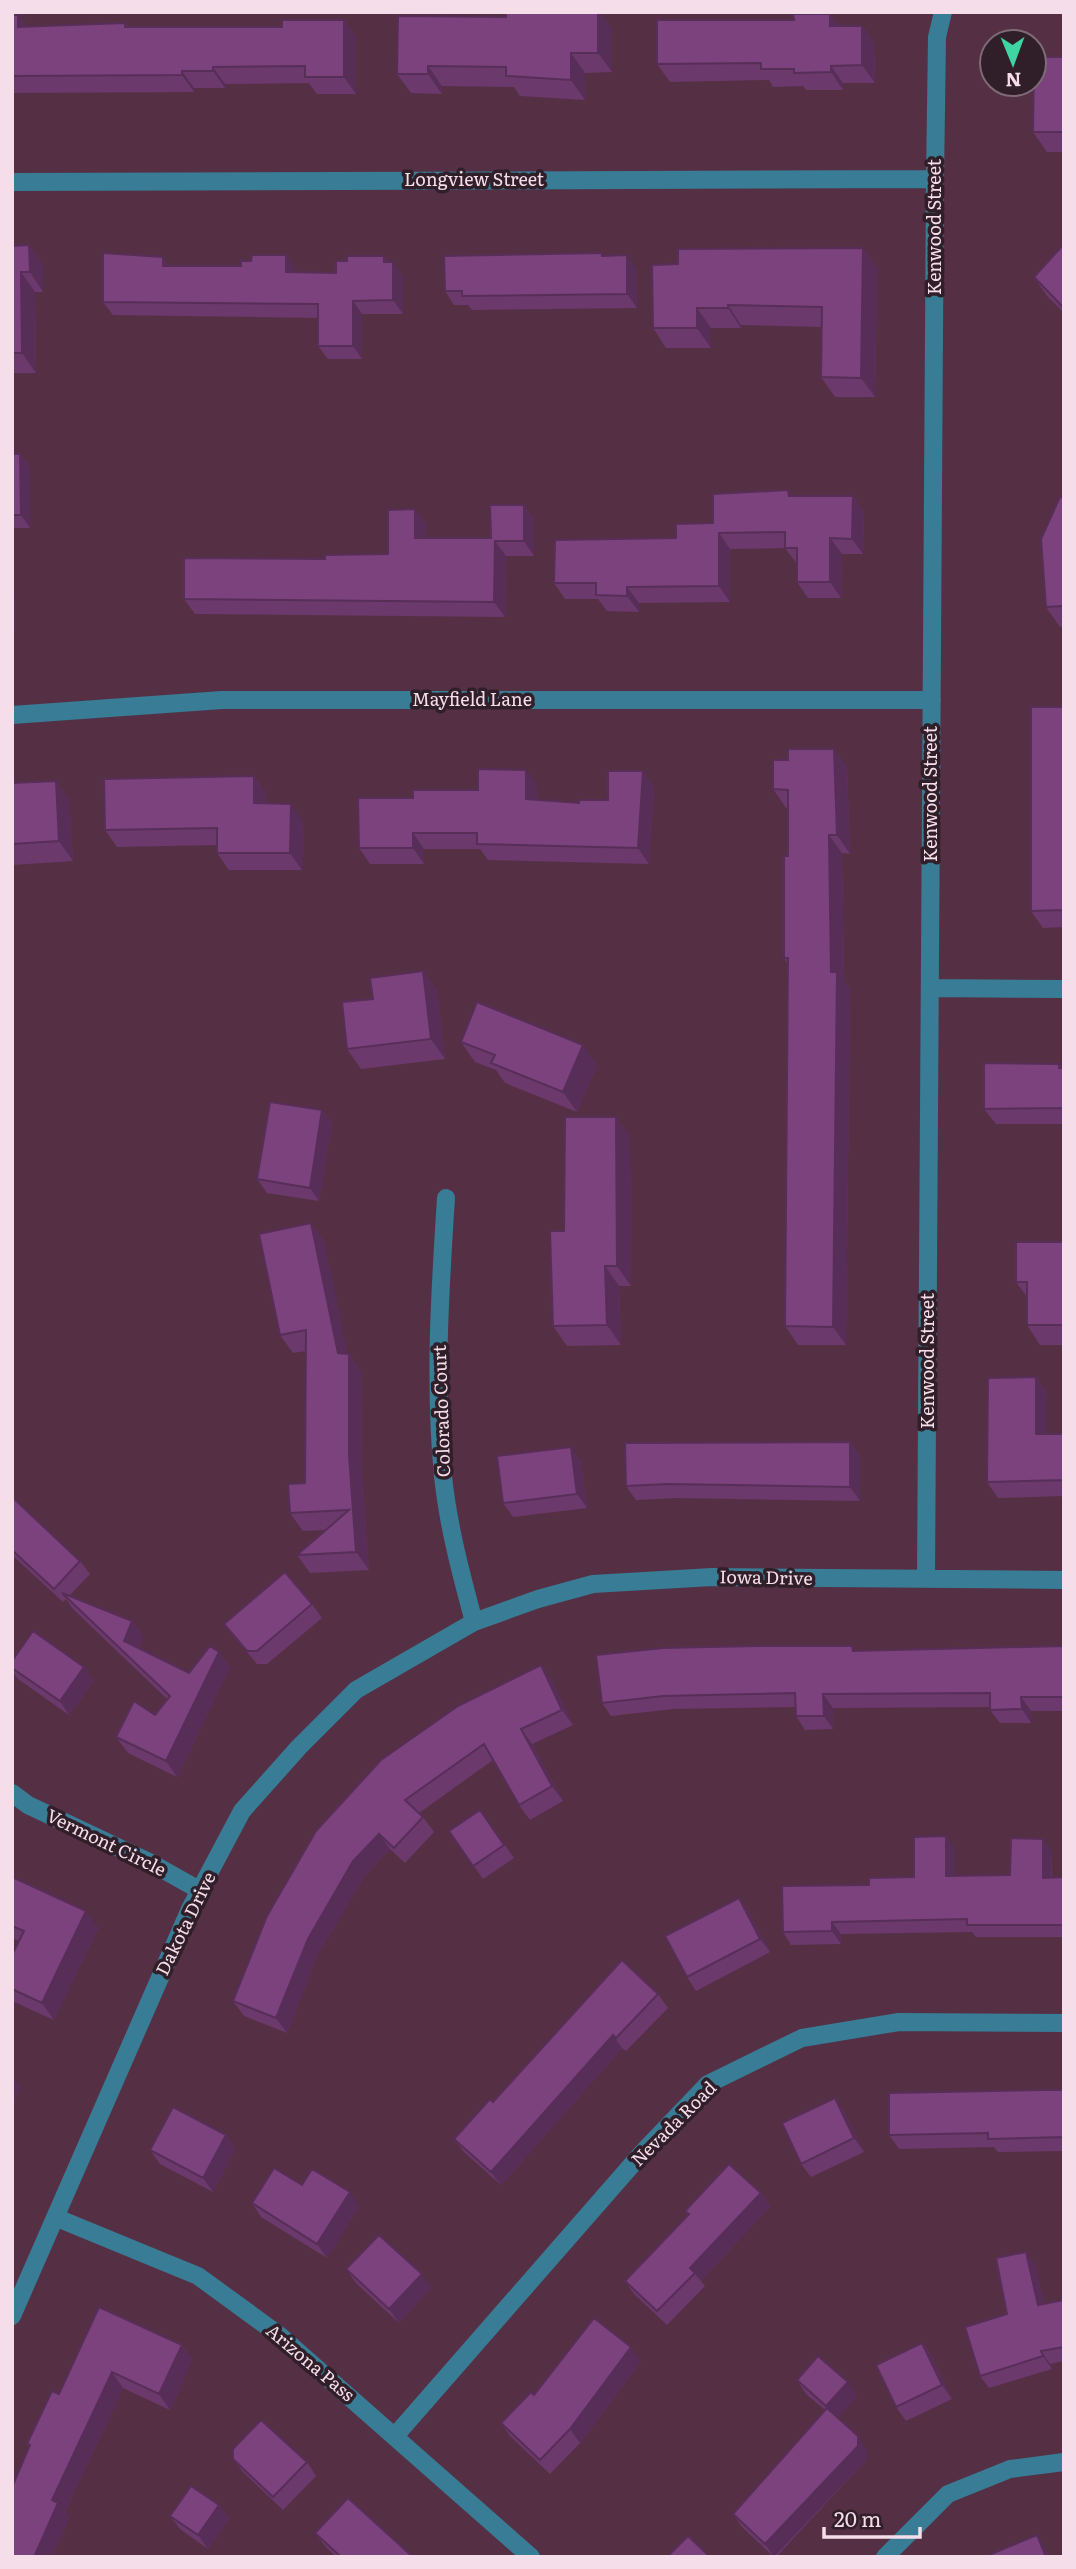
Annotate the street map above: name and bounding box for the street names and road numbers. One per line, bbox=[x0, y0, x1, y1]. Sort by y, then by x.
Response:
street label: Kenwood Street bbox=[920, 158, 947, 295]
street label: Longview Street bbox=[404, 165, 545, 192]
street label: Mayfield Lane bbox=[412, 685, 532, 712]
street label: Kenwood Street bbox=[916, 725, 943, 862]
street label: Kenwood Street bbox=[913, 1292, 940, 1429]
street label: Colorado Court bbox=[425, 1344, 456, 1478]
street label: Iowa Drive bbox=[719, 1562, 813, 1591]
street label: Vermont Circle bbox=[42, 1801, 171, 1882]
street label: Dakota Drive bbox=[148, 1867, 221, 1980]
street label: Nevada Road bbox=[624, 2074, 722, 2172]
street label: Arizona Pass bbox=[261, 2317, 361, 2407]

